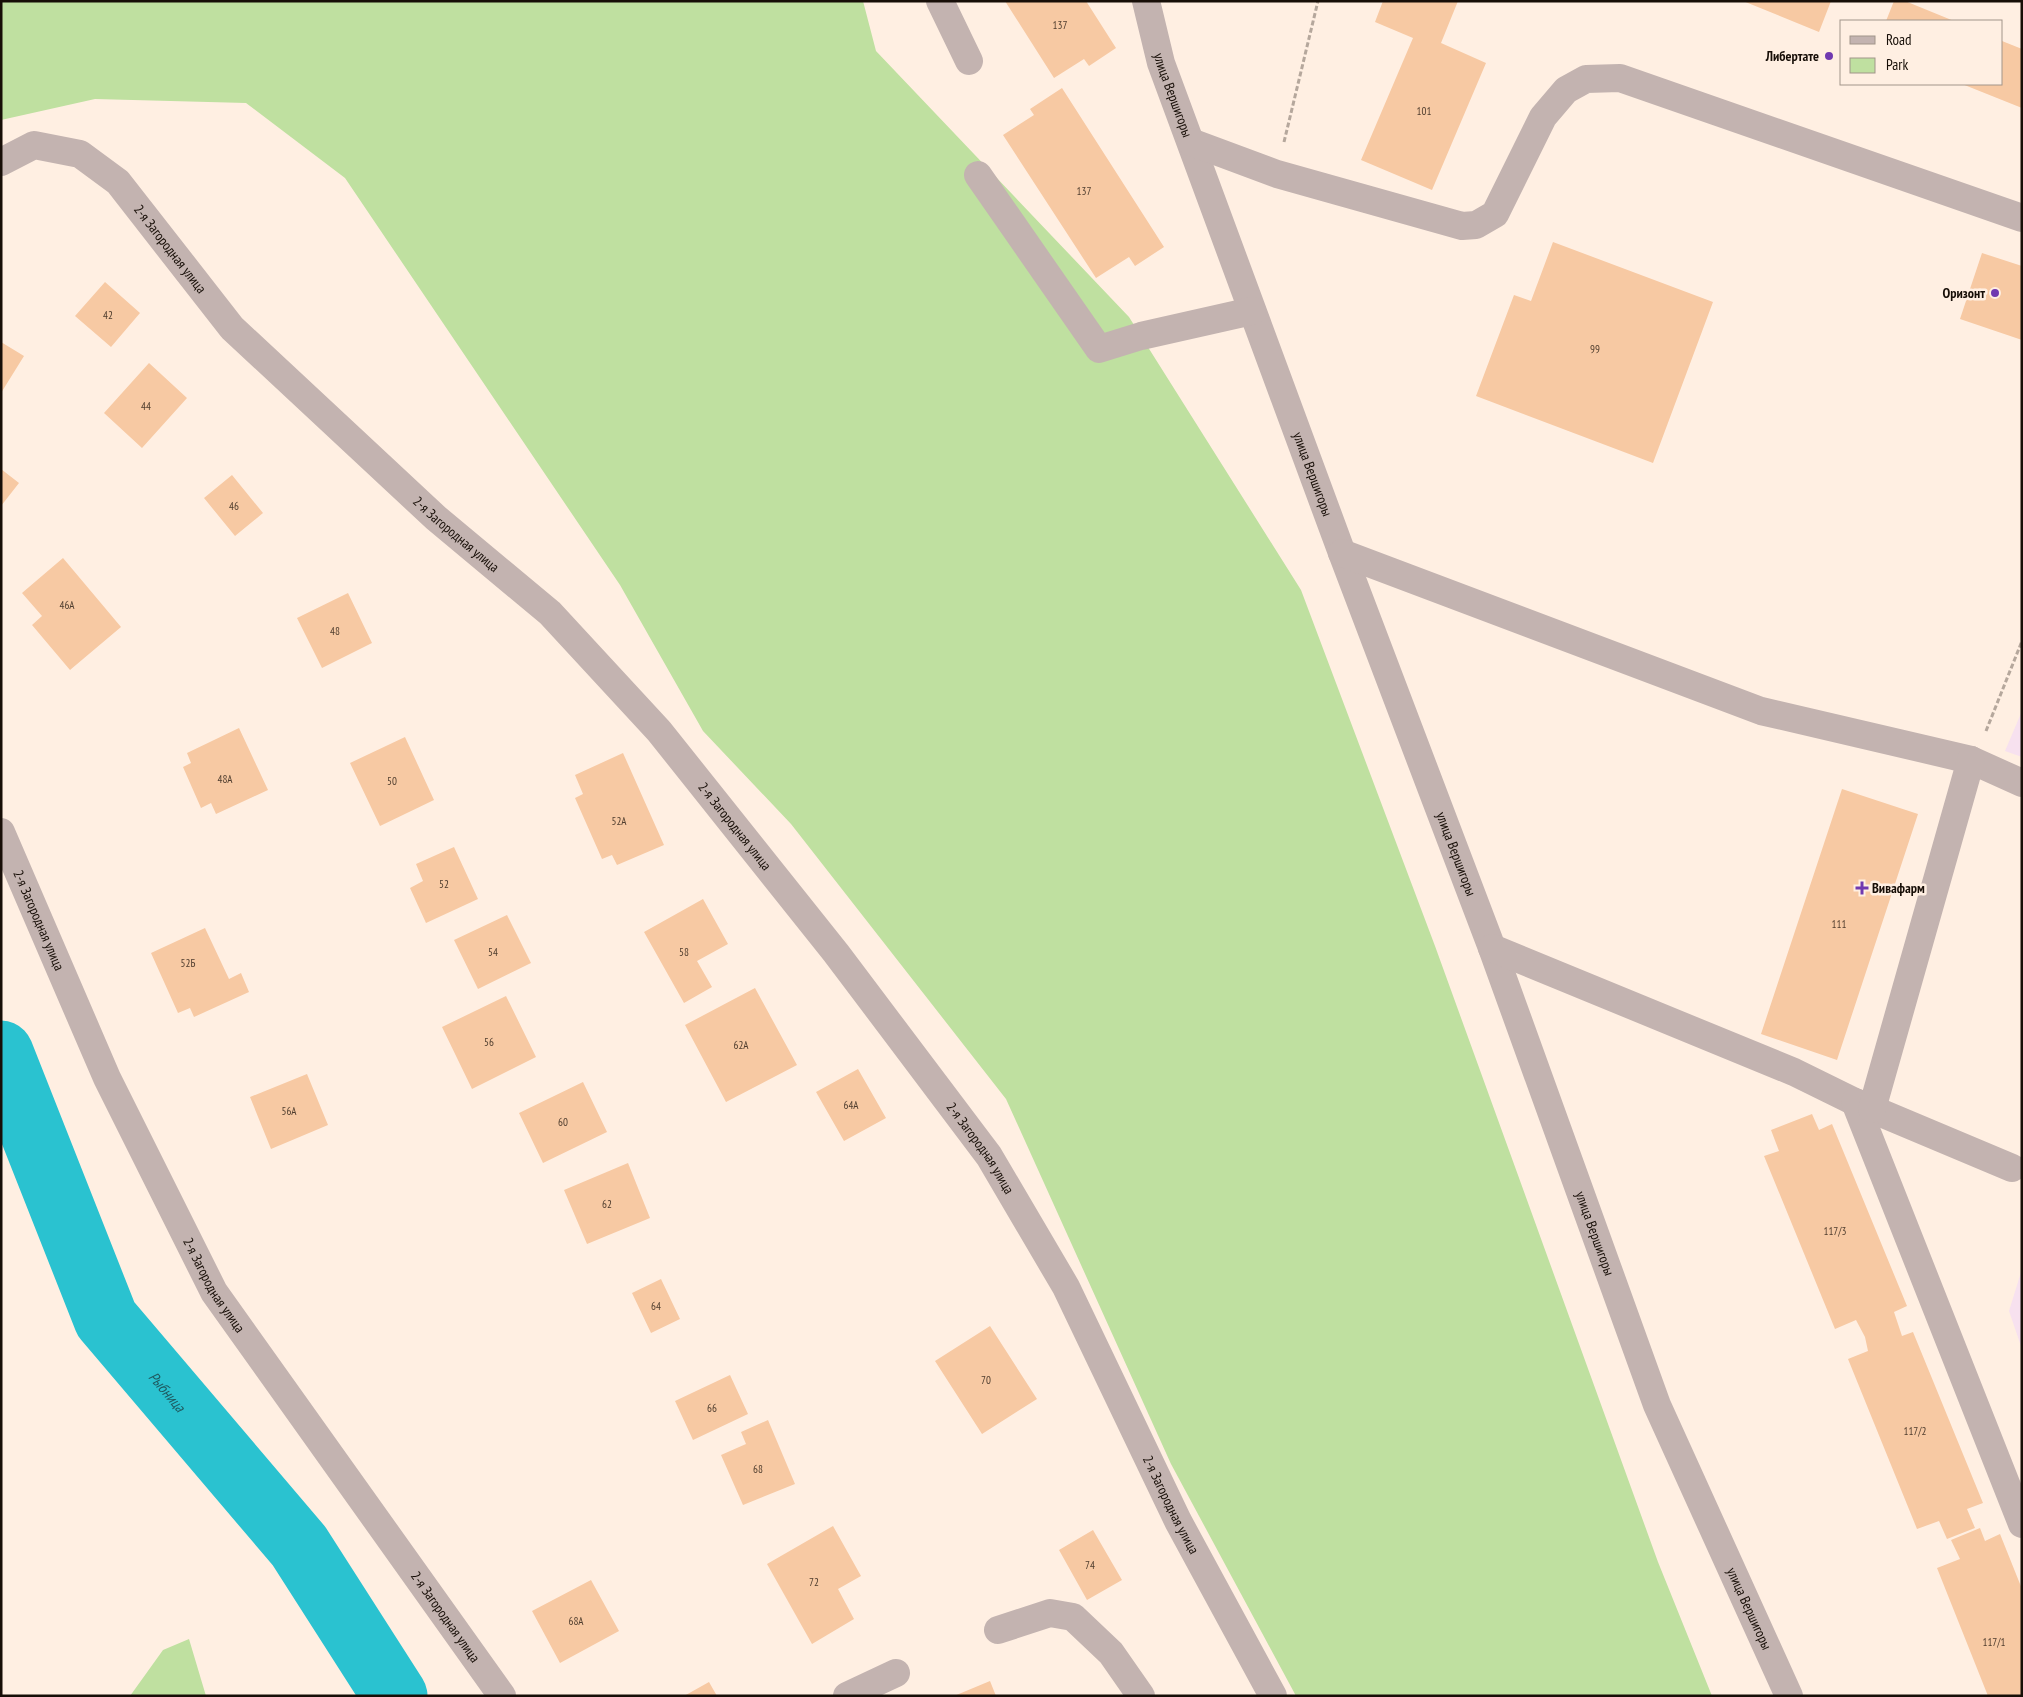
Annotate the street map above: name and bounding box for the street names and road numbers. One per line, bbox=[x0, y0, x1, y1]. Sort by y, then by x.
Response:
street label: улица Вершигоры bbox=[1150, 51, 1197, 140]
street label: 2-я Загородная улица bbox=[130, 201, 210, 297]
street label: улица Вершигоры bbox=[1289, 429, 1337, 519]
street label: 2-я Загородная улица bbox=[409, 492, 503, 576]
street label: 2-я Загородная улица bbox=[694, 779, 775, 874]
street label: улица Вершигоры bbox=[1432, 809, 1480, 898]
street label: 2-я Загородная улица bbox=[9, 867, 69, 973]
street label: 2-я Загородная улица bbox=[943, 1099, 1018, 1197]
street label: улица Вершигоры bbox=[1572, 1189, 1618, 1278]
street label: 2-я Загородная улица bbox=[179, 1234, 249, 1336]
street label: 2-я Загородная улица bbox=[1139, 1453, 1203, 1557]
street label: улица Вершигоры bbox=[1723, 1565, 1776, 1652]
street label: 2-я Загородная улица bbox=[407, 1568, 484, 1666]

